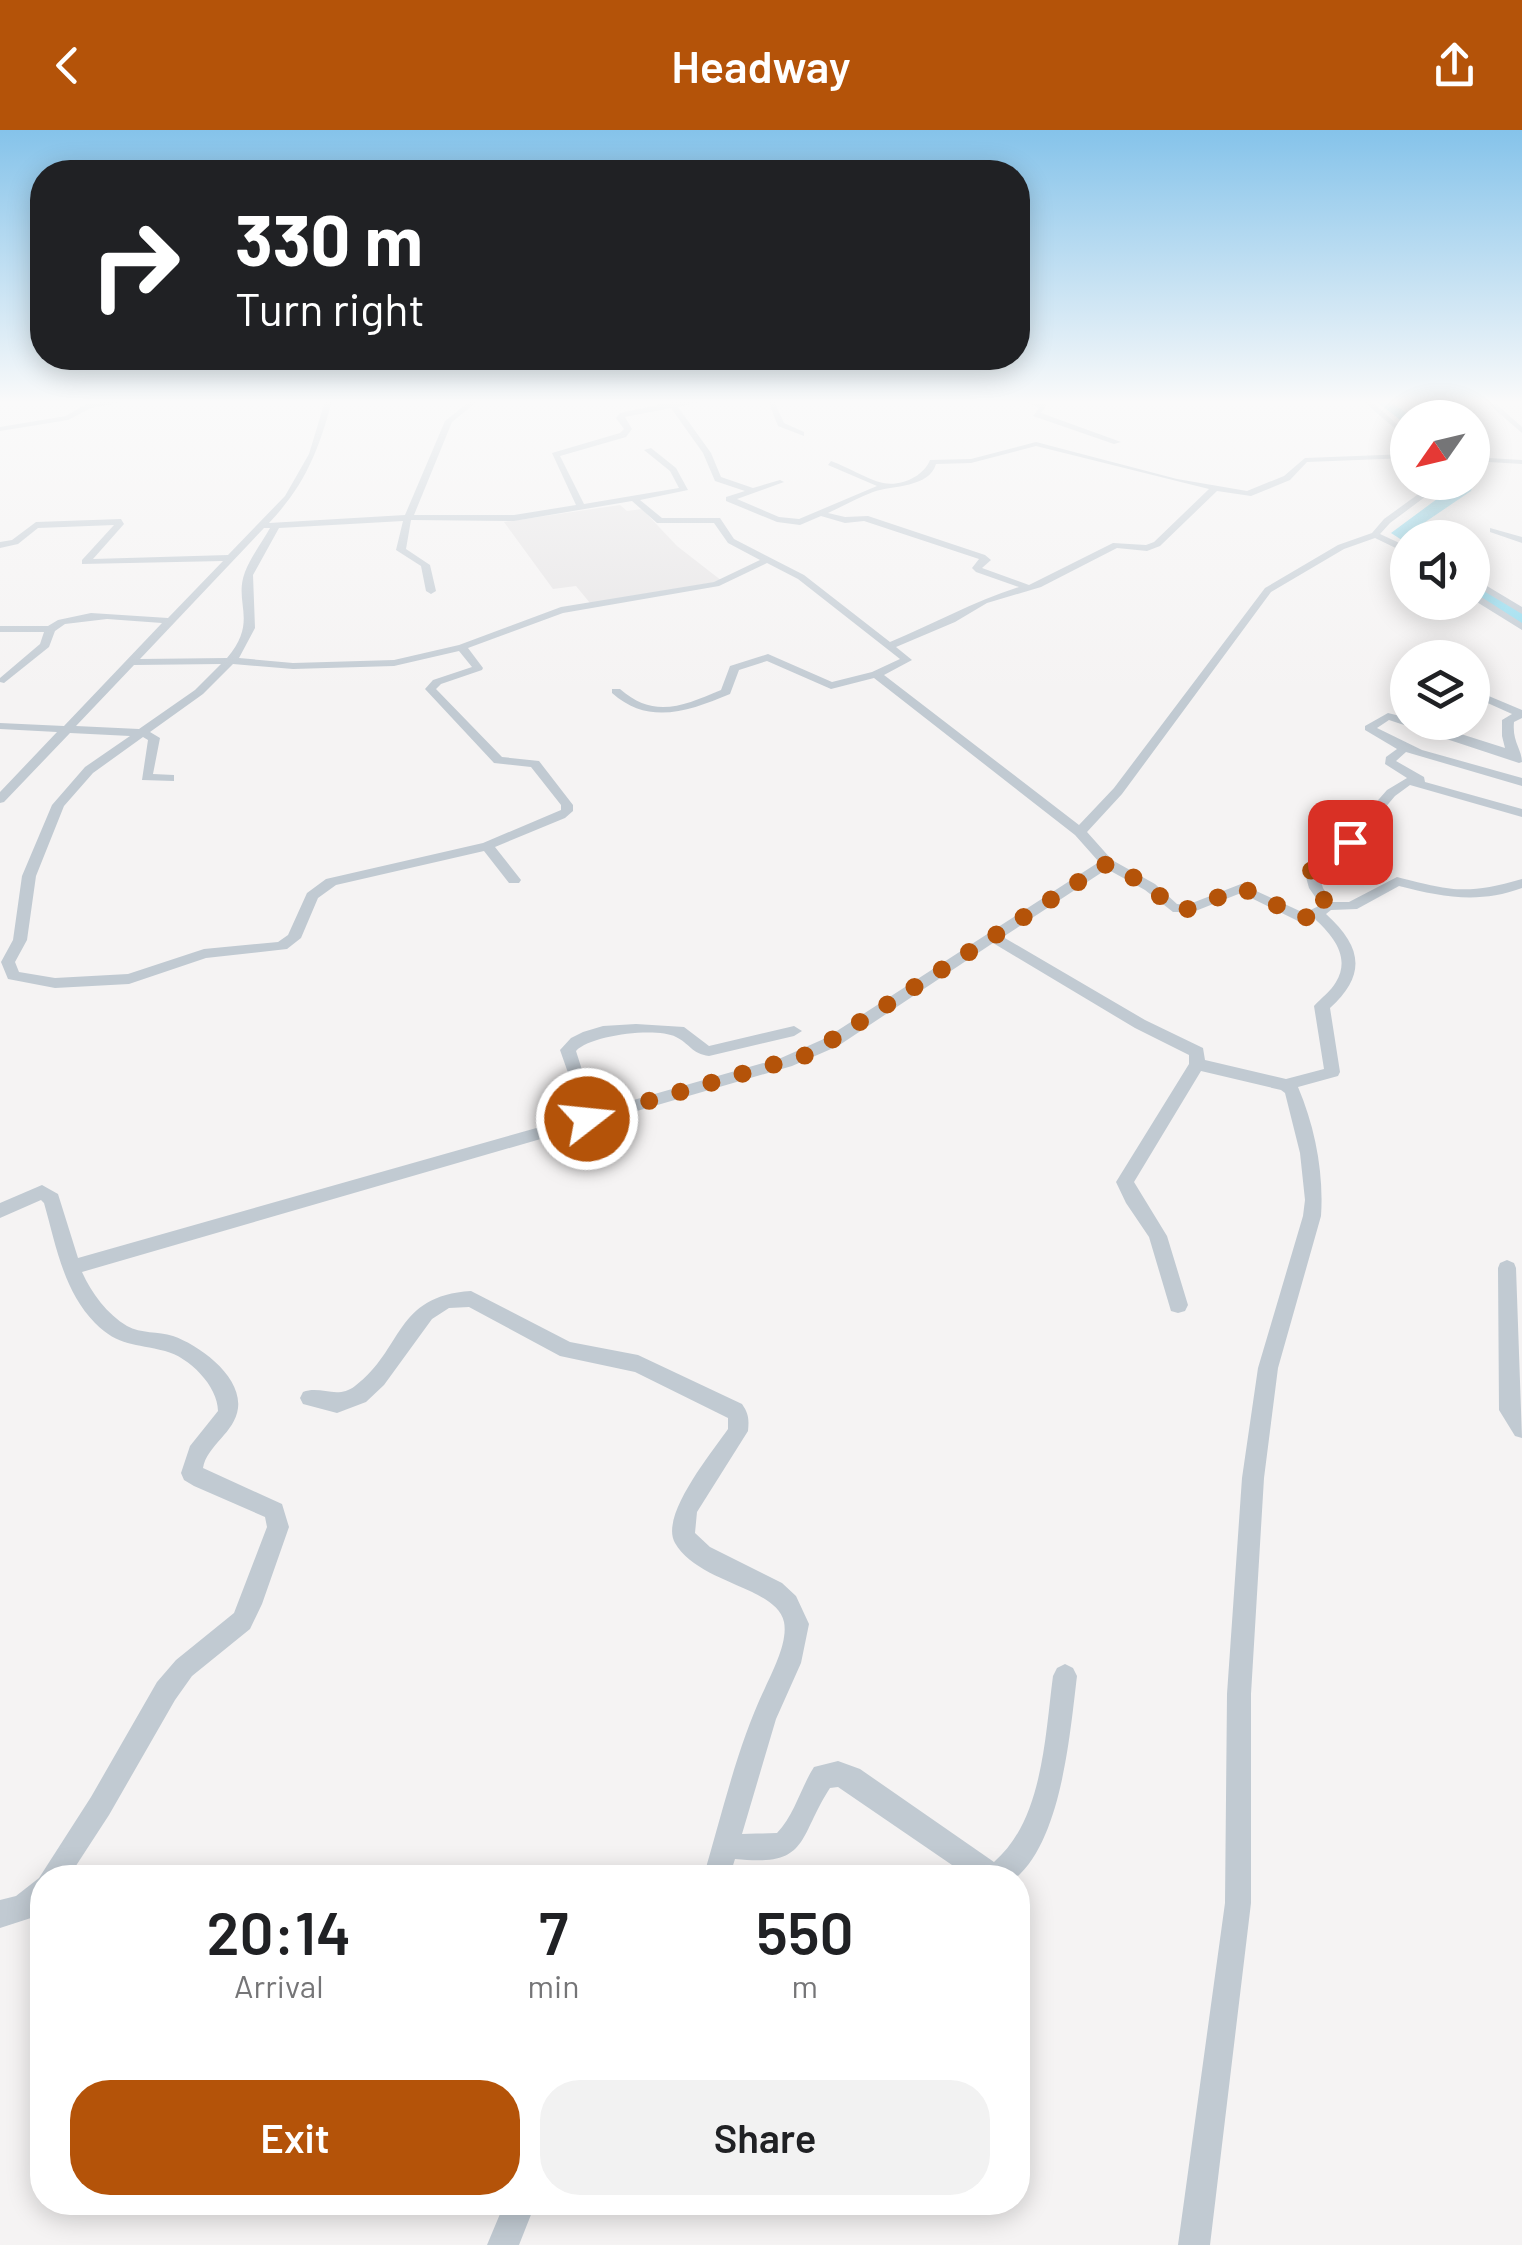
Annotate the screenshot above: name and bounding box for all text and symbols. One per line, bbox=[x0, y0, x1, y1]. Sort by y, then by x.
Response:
icon: back bbox=[40, 38, 95, 93]
text: Headway bbox=[671, 38, 851, 92]
icon: share bbox=[1427, 38, 1482, 93]
text: 330 m bbox=[235, 196, 423, 280]
icon: right bbox=[70, 200, 200, 330]
text: Turn right bbox=[235, 281, 425, 335]
north arrow bbox=[1390, 400, 1490, 500]
map controls bbox=[1390, 400, 1490, 740]
button: sound bbox=[1390, 520, 1490, 620]
button: layers bbox=[1390, 640, 1490, 740]
pin bbox=[1308, 800, 1393, 885]
icon: arrive bbox=[1323, 815, 1378, 870]
position arrow bbox=[535, 1067, 639, 1171]
text: 20:14 bbox=[206, 1895, 351, 1967]
text: 7 bbox=[539, 1895, 568, 1967]
text: 550 bbox=[756, 1895, 854, 1967]
text: Arrival bbox=[234, 1966, 324, 2004]
text: min bbox=[528, 1966, 579, 2004]
text: m bbox=[791, 1966, 818, 2004]
button: Exit bbox=[70, 2080, 520, 2195]
button: Share bbox=[540, 2080, 990, 2195]

